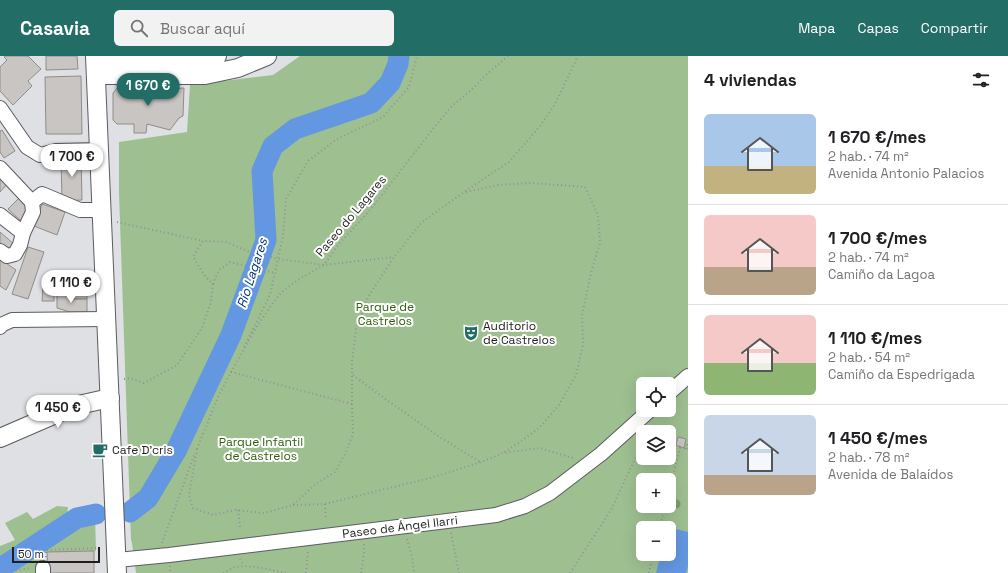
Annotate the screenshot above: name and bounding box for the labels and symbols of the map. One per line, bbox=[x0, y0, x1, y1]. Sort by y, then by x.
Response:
pin: 1 670 € bbox=[111, 73, 185, 107]
pin: 1 700 € bbox=[35, 144, 109, 178]
street label: Paseo do Lagares bbox=[312, 172, 390, 260]
water label: Río Lagares bbox=[233, 235, 272, 310]
pin: 1 110 € bbox=[34, 270, 108, 304]
park label: Parque de Castrelos bbox=[356, 299, 414, 329]
place label: Auditorio de Castrelos bbox=[483, 318, 555, 348]
theatre icon: Auditorio de Castrelos bbox=[462, 324, 480, 342]
pin: 1 450 € bbox=[21, 395, 95, 429]
park label: Parque Infantil de Castrelos bbox=[219, 434, 303, 464]
cafe icon: Cafe D'cris bbox=[91, 441, 109, 459]
place label: Cafe D'cris bbox=[112, 442, 173, 458]
street label: Paseo de Ángel Ilarri bbox=[341, 512, 459, 542]
scale bar bbox=[12, 545, 100, 564]

